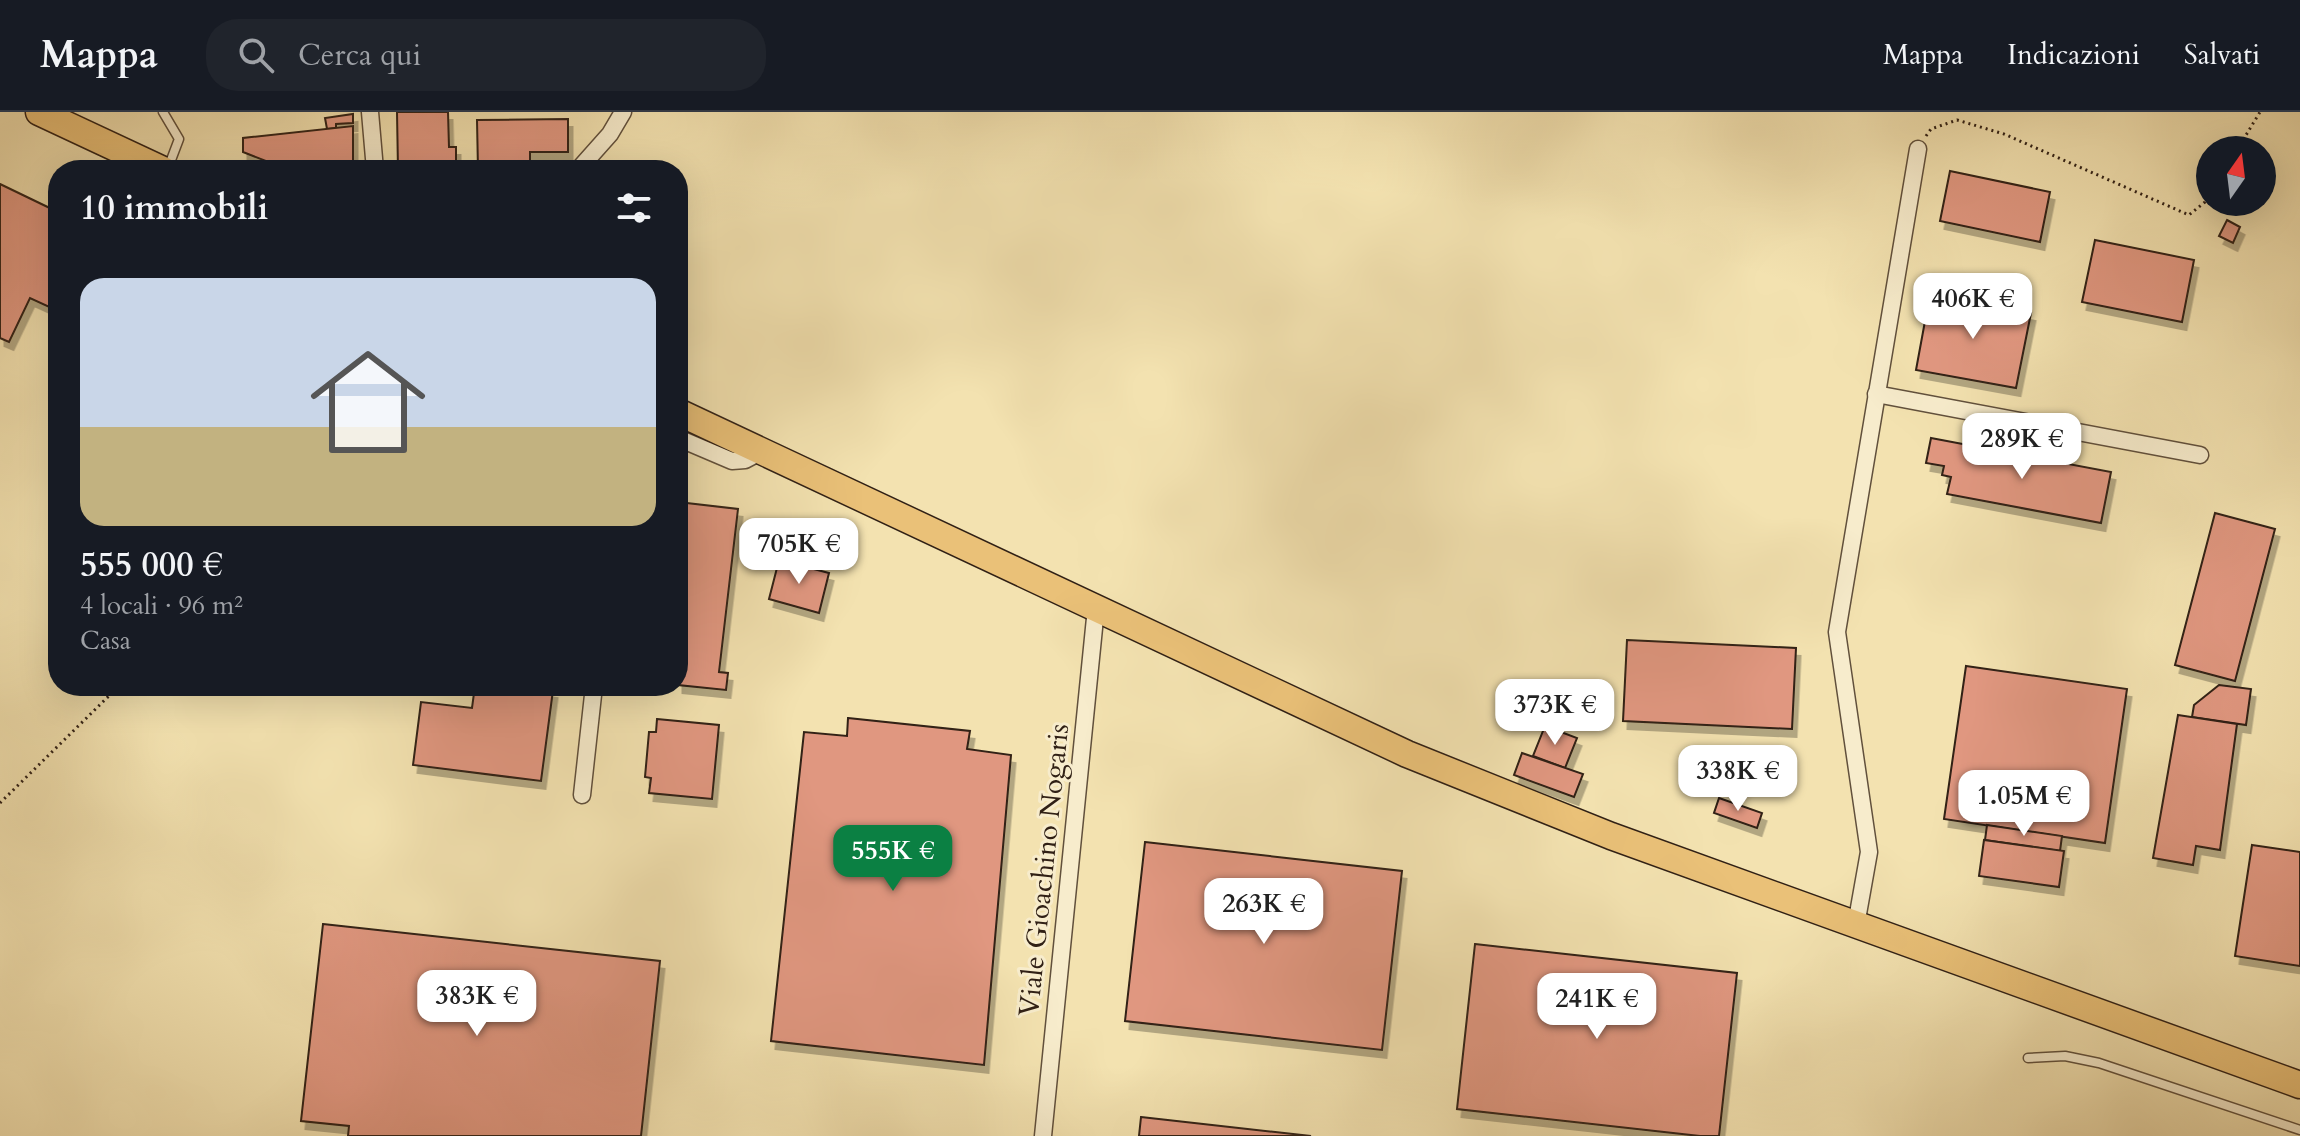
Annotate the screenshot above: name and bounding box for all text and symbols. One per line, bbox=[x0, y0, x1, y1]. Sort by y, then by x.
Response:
search box bbox=[206, 19, 766, 91]
text: Mappa bbox=[40, 29, 158, 81]
icon: search bbox=[234, 33, 278, 77]
text: Cerca qui bbox=[298, 35, 421, 76]
text: Mappa bbox=[1883, 36, 1963, 74]
text: Indicazioni bbox=[2007, 36, 2140, 74]
text: Salvati bbox=[2184, 36, 2260, 74]
north arrow bbox=[2196, 136, 2276, 216]
map controls bbox=[2196, 136, 2276, 216]
text: 10 immobili bbox=[80, 185, 268, 231]
icon: filters bbox=[612, 186, 656, 230]
pin: 406K € bbox=[1908, 273, 2038, 341]
text: 406K € bbox=[1931, 281, 2015, 316]
icon: home bbox=[296, 330, 440, 474]
pin: 289K € bbox=[1957, 413, 2087, 481]
text: 289K € bbox=[1980, 421, 2064, 456]
pin: 705K € bbox=[734, 518, 864, 586]
text: 705K € bbox=[757, 526, 841, 561]
text: 555 000 € bbox=[80, 542, 223, 588]
text: 4 locali · 96 m² bbox=[80, 588, 243, 623]
text: Casa bbox=[80, 623, 131, 658]
pin: 373K € bbox=[1490, 679, 1620, 747]
text: 373K € bbox=[1513, 687, 1597, 722]
street label: Viale Gioachino Nogaris bbox=[1010, 722, 1078, 1018]
pin: 338K € bbox=[1673, 745, 1803, 813]
text: 338K € bbox=[1696, 753, 1780, 788]
pin: 1.05M € bbox=[1950, 770, 2098, 838]
text: 1.05M € bbox=[1976, 778, 2072, 813]
pin: 555K € bbox=[828, 825, 958, 893]
text: 555K € bbox=[851, 833, 935, 868]
pin: 263K € bbox=[1199, 878, 1329, 946]
text: 263K € bbox=[1222, 886, 1306, 921]
pin: 383K € bbox=[412, 970, 542, 1038]
pin: 241K € bbox=[1532, 973, 1662, 1041]
text: 383K € bbox=[435, 978, 519, 1013]
text: 241K € bbox=[1555, 981, 1639, 1016]

